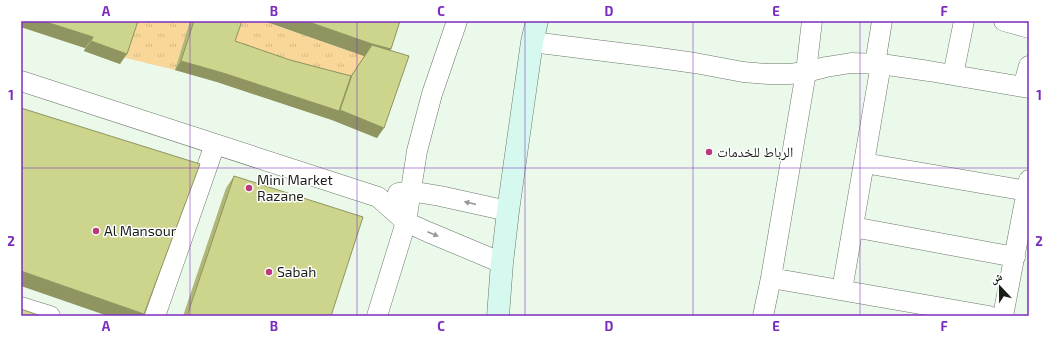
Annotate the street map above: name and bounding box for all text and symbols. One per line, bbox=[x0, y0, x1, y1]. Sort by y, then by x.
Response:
text: A bbox=[102, 3, 111, 19]
text: B bbox=[270, 3, 278, 19]
text: C bbox=[437, 3, 445, 19]
text: D bbox=[605, 3, 614, 19]
text: E bbox=[772, 3, 780, 19]
text: F bbox=[940, 3, 948, 19]
text: 1 bbox=[8, 87, 14, 103]
text: 1 bbox=[1036, 87, 1042, 103]
place label: الرباط للخدمات bbox=[717, 143, 793, 161]
marker: الرباط للخدمات bbox=[704, 147, 714, 157]
place label: Mini Market Razane bbox=[257, 171, 333, 204]
marker: Mini Market Razane bbox=[244, 183, 254, 193]
one-way arrow bbox=[464, 199, 476, 205]
place label: Al Mansour bbox=[104, 222, 177, 239]
marker: Al Mansour bbox=[91, 226, 101, 236]
one-way arrow bbox=[428, 231, 439, 237]
text: 2 bbox=[7, 233, 15, 249]
text: 2 bbox=[1035, 233, 1043, 249]
place label: Sabah bbox=[277, 263, 316, 280]
marker: Sabah bbox=[264, 267, 274, 277]
north arrow bbox=[980, 267, 1020, 307]
text: ش bbox=[988, 269, 1005, 287]
text: A bbox=[102, 318, 111, 334]
text: B bbox=[270, 318, 278, 334]
text: C bbox=[437, 318, 445, 334]
text: D bbox=[605, 318, 614, 334]
text: E bbox=[772, 318, 780, 334]
text: F bbox=[940, 318, 948, 334]

